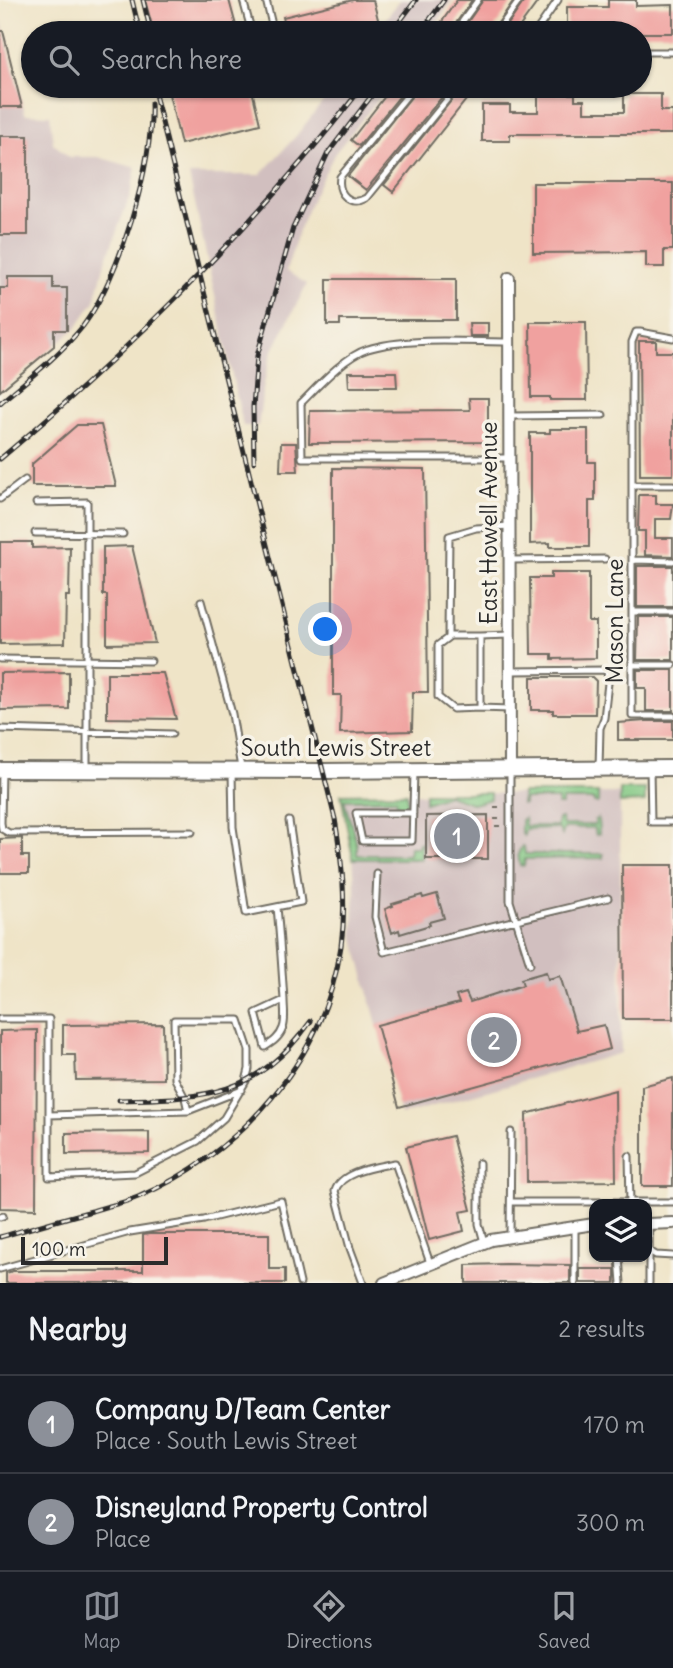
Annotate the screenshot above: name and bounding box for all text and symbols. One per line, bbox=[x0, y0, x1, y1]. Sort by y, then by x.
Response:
search box bbox=[21, 21, 652, 98]
icon: search bbox=[45, 41, 83, 79]
text: Search here bbox=[101, 43, 242, 76]
street label: East Howell Avenue bbox=[474, 422, 503, 624]
street label: Mason Lane bbox=[600, 558, 629, 684]
your location bbox=[308, 612, 342, 646]
street label: South Lewis Street bbox=[241, 733, 431, 762]
pin: 1 bbox=[434, 810, 480, 862]
pin: 2 bbox=[471, 1014, 517, 1066]
map controls bbox=[589, 1199, 652, 1262]
button: layers bbox=[589, 1199, 652, 1262]
scale bar bbox=[21, 1234, 168, 1266]
text: 100 m bbox=[32, 1237, 86, 1261]
text: Nearby bbox=[28, 1310, 128, 1348]
text: 2 results bbox=[559, 1314, 645, 1343]
text: Company D/Team Center bbox=[95, 1393, 390, 1426]
text: 1 bbox=[46, 1410, 56, 1439]
text: 170 m bbox=[584, 1410, 645, 1439]
text: Place · South Lewis Street bbox=[95, 1426, 357, 1455]
text: Disneyland Property Control bbox=[95, 1491, 428, 1524]
text: 2 bbox=[45, 1508, 57, 1537]
text: 300 m bbox=[576, 1508, 645, 1537]
text: Place bbox=[95, 1524, 151, 1553]
tab: Map bbox=[83, 1587, 121, 1653]
tab: Directions bbox=[287, 1587, 372, 1653]
tab: Saved bbox=[538, 1587, 590, 1653]

